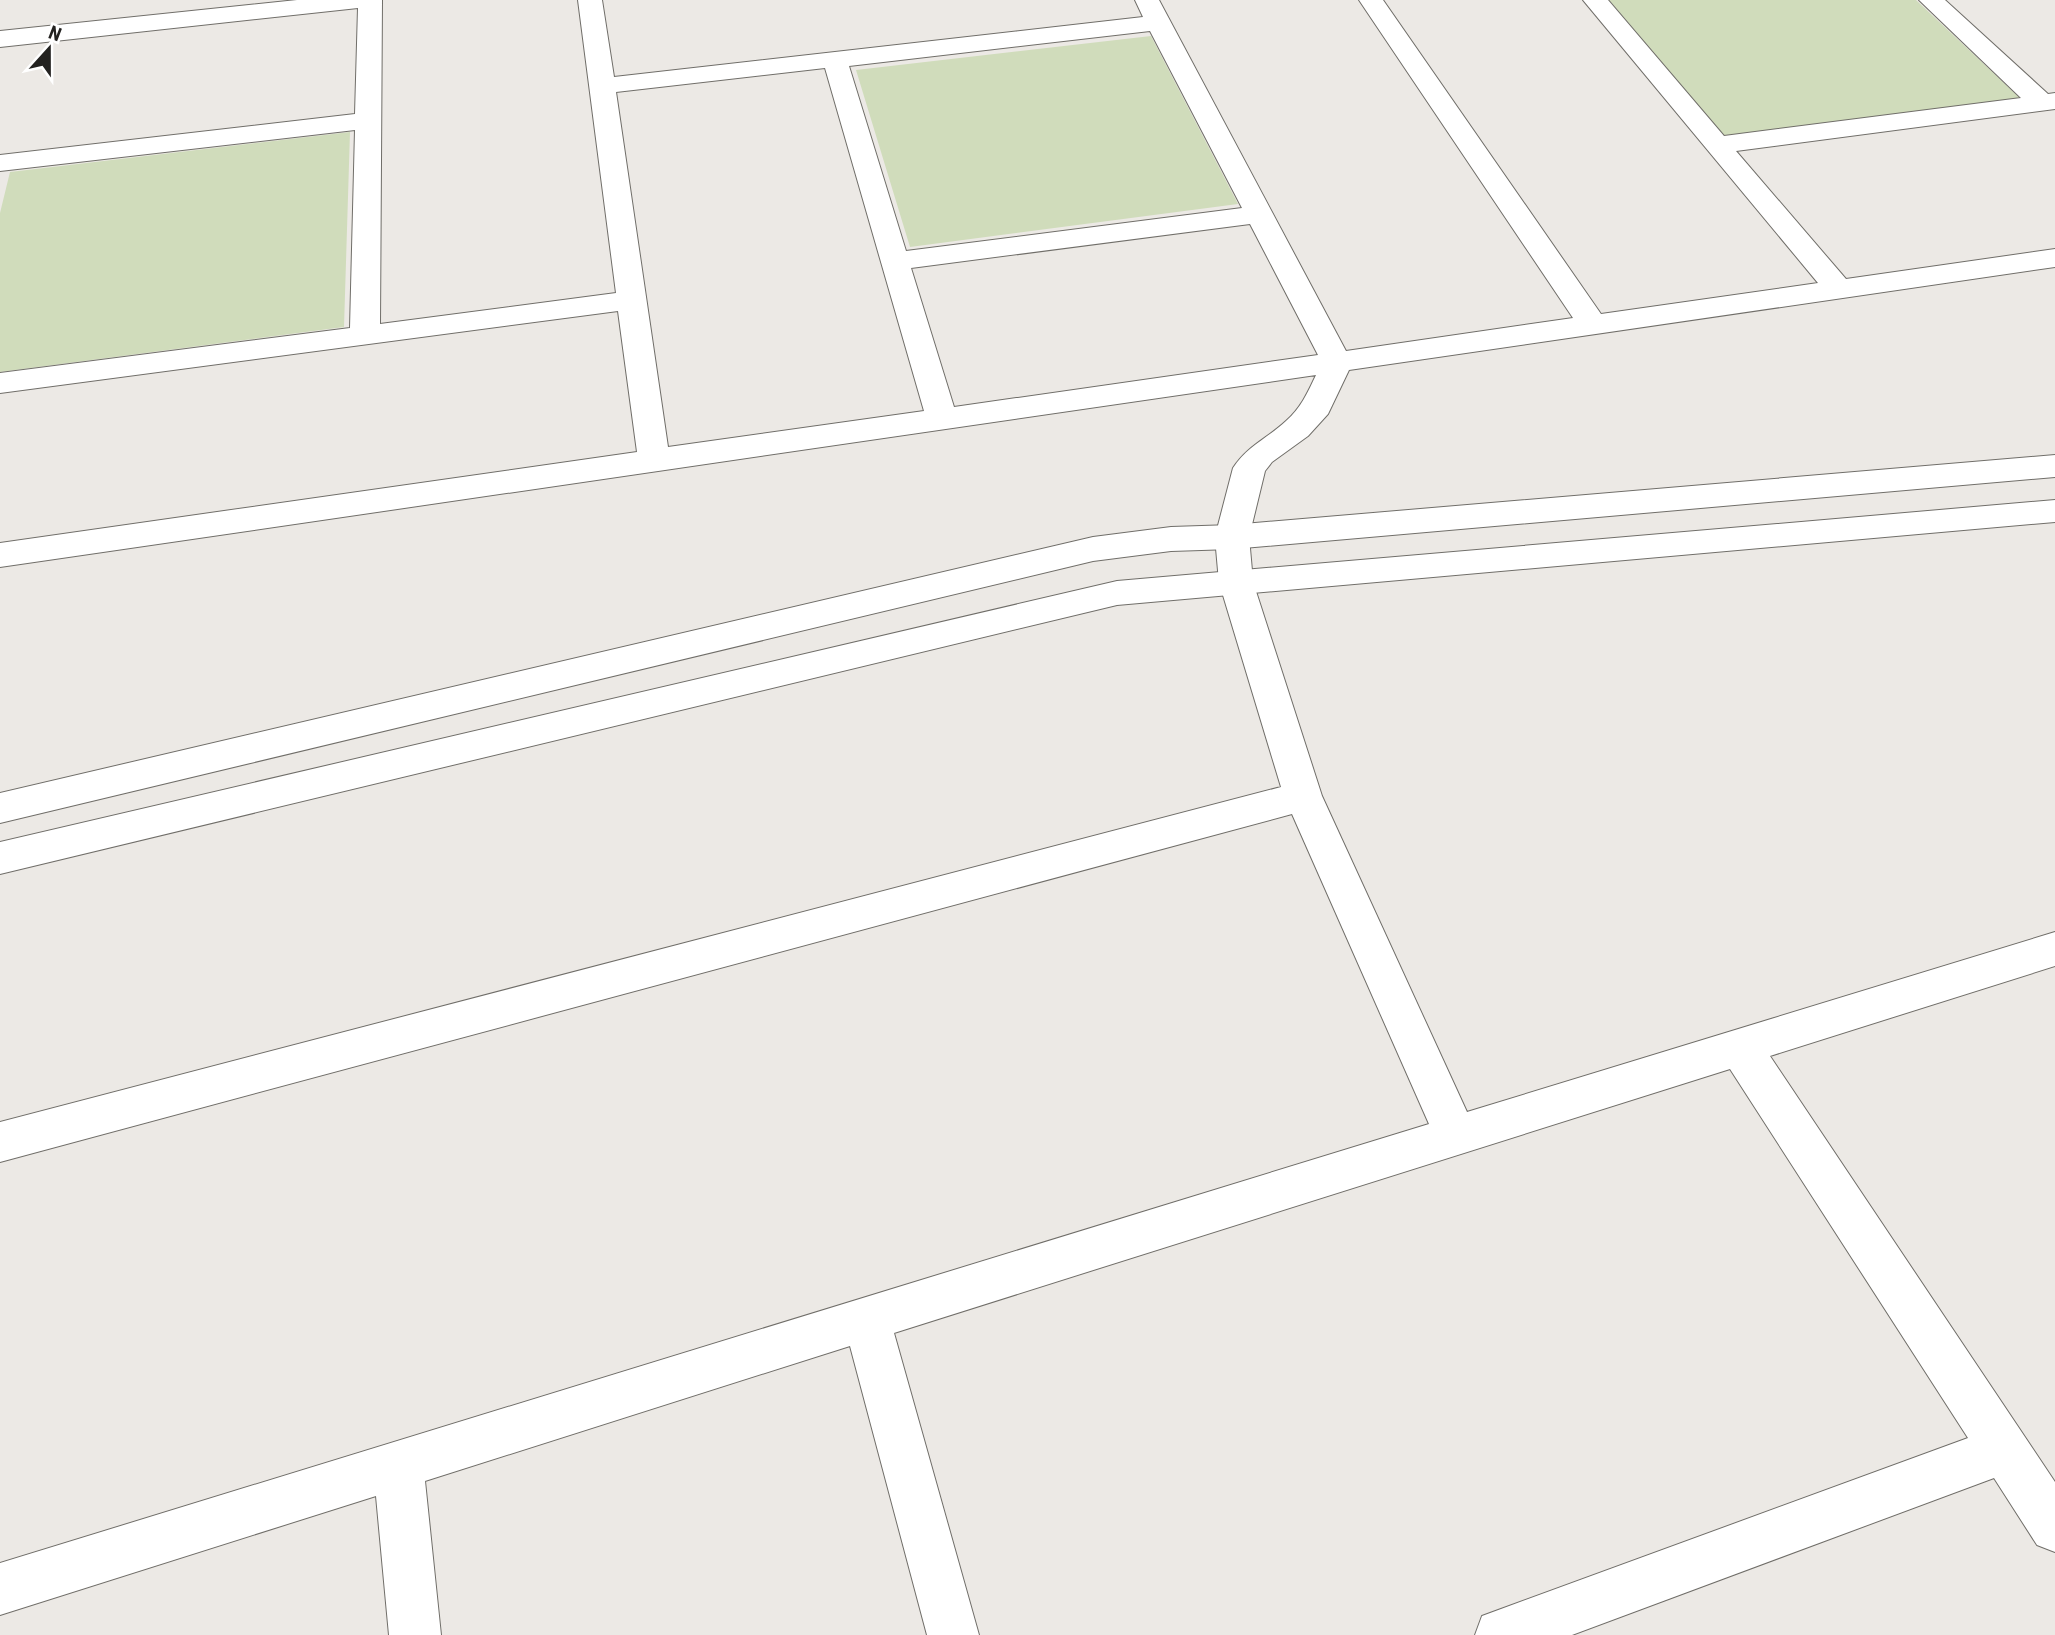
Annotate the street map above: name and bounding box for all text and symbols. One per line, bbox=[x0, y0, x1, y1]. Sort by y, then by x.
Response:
north arrow bbox=[14, 14, 84, 84]
text: N bbox=[45, 21, 64, 46]

